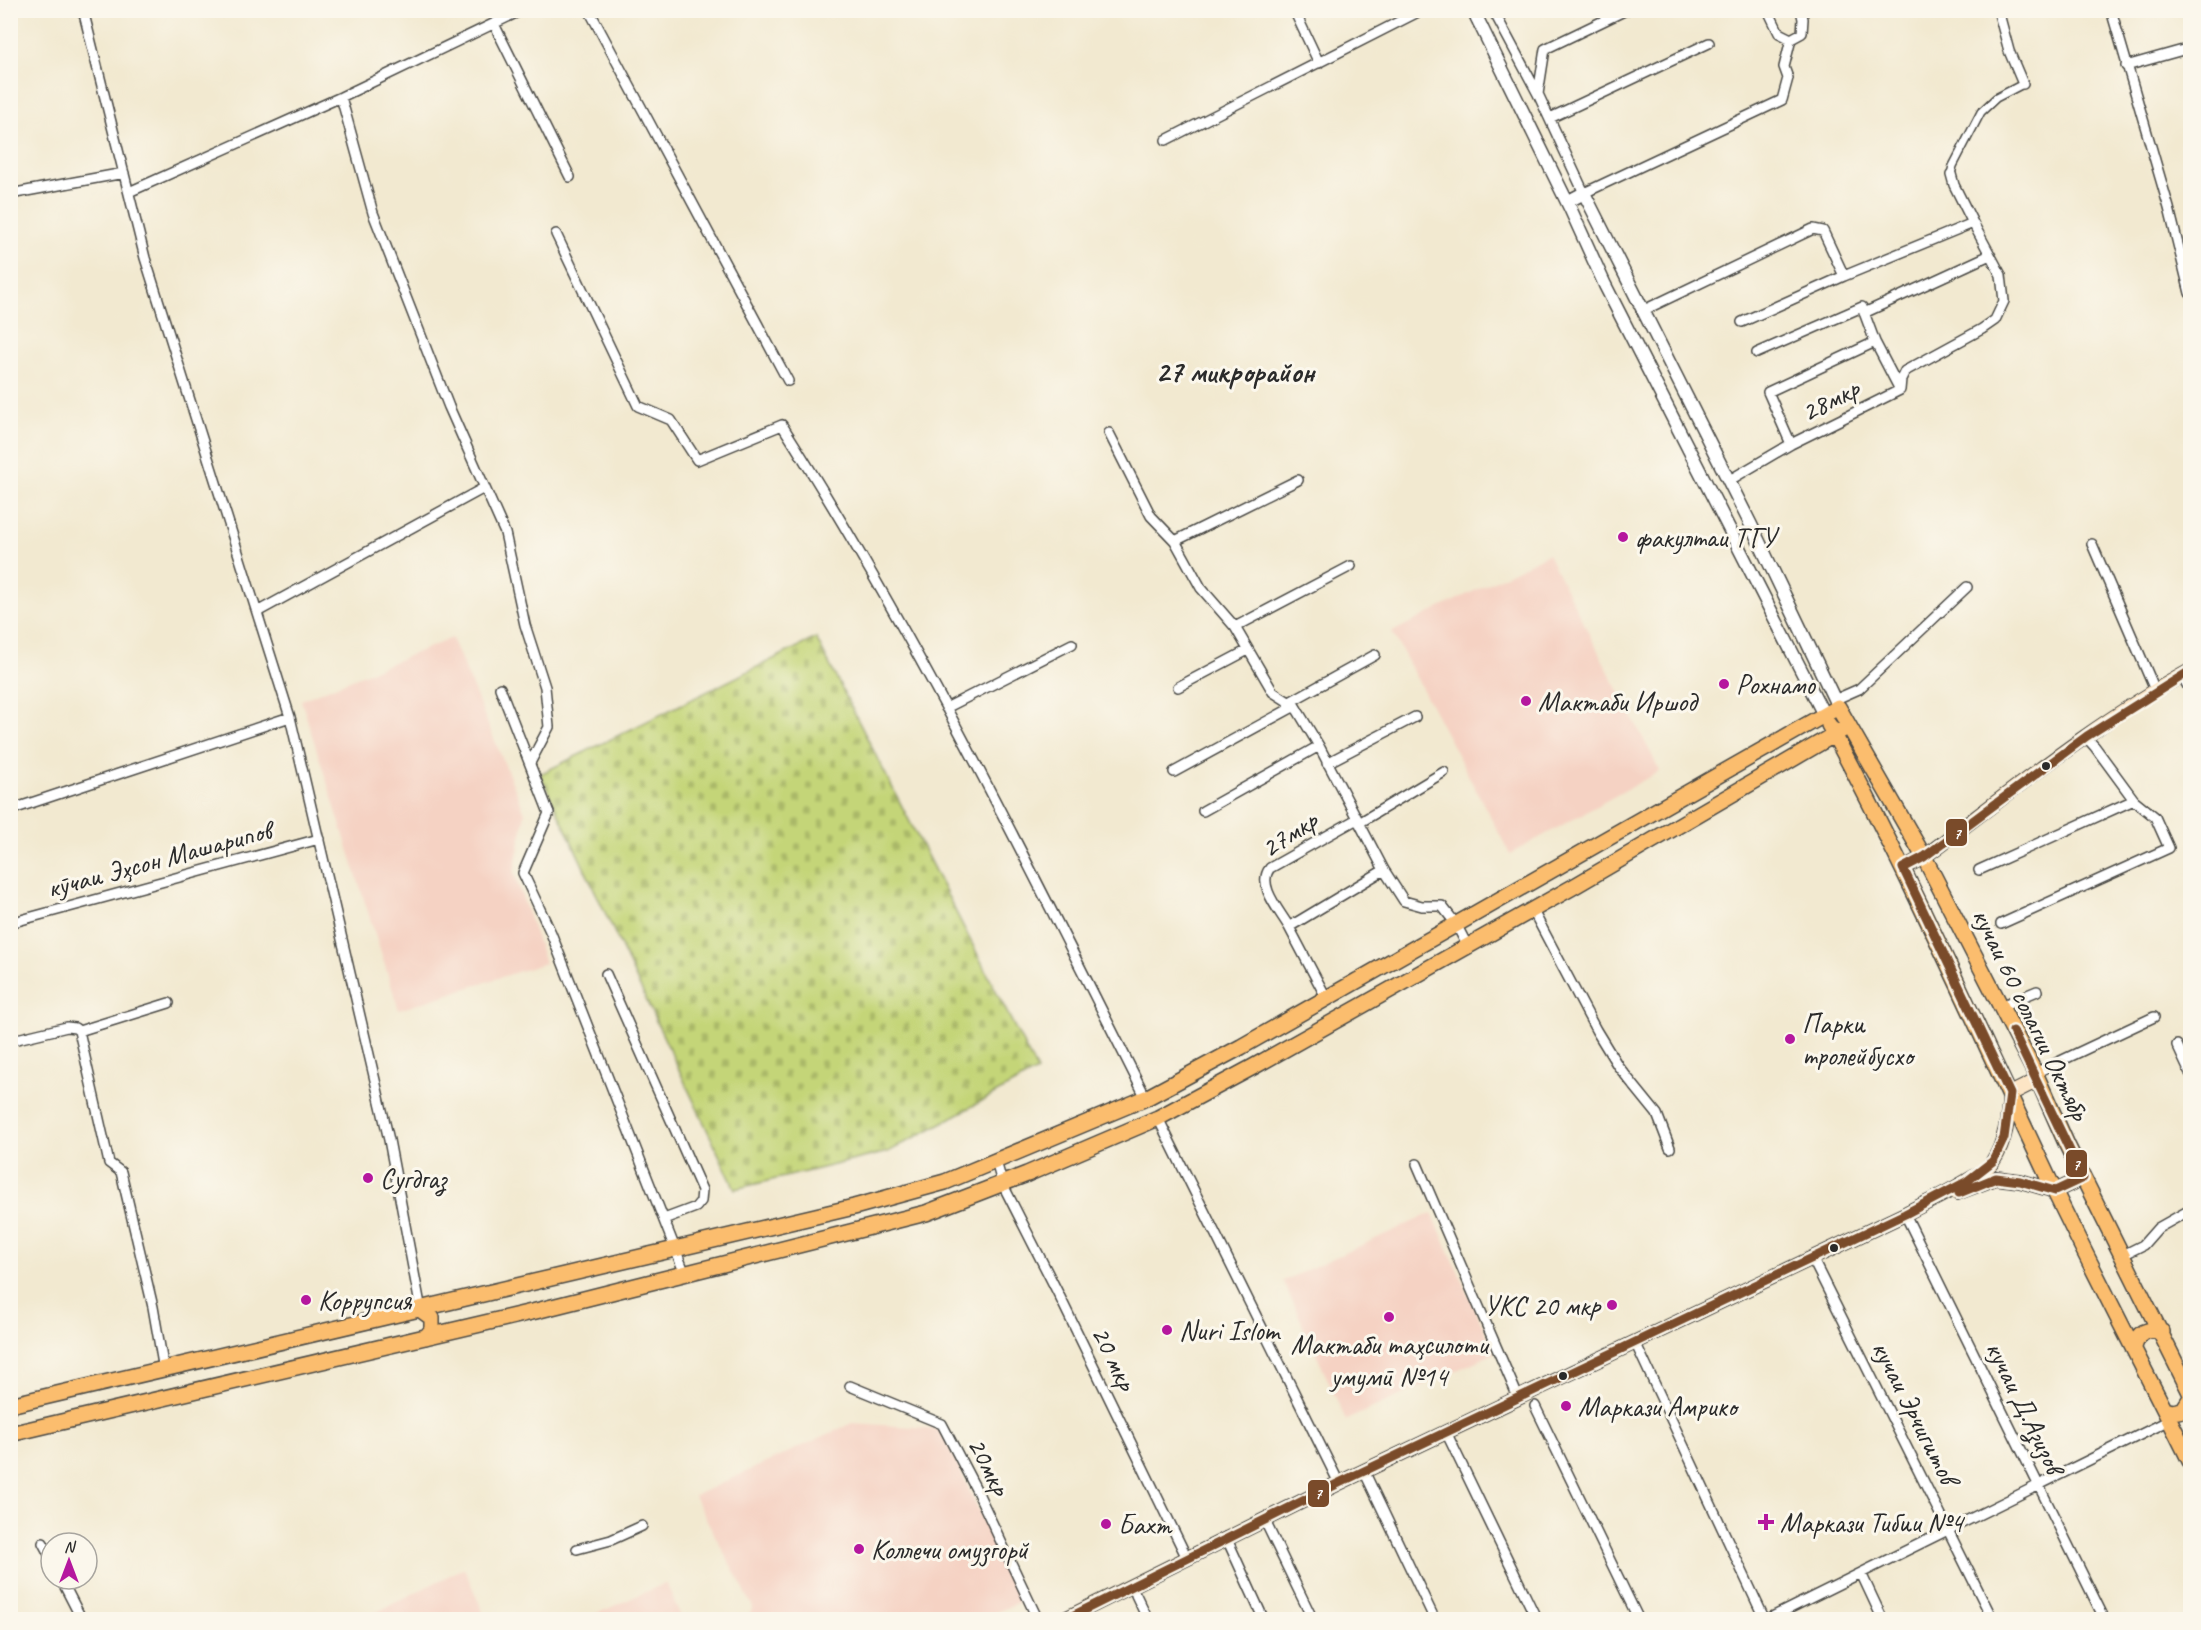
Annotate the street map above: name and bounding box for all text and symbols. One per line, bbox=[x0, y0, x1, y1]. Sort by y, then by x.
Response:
district label: 27 микрорайон bbox=[1155, 353, 1316, 391]
street label: 28мкр bbox=[1795, 370, 1867, 429]
place label: факултаи ТГУ bbox=[1635, 520, 1780, 555]
marker: факултаи ТГУ bbox=[1616, 530, 1630, 544]
place label: Рохнамо bbox=[1736, 667, 1817, 702]
marker: Рохнамо bbox=[1717, 677, 1731, 691]
place label: Мактаби Иршод bbox=[1538, 684, 1699, 719]
marker: Мактаби Иршод bbox=[1519, 694, 1533, 708]
unlabelled marker bbox=[2040, 760, 2052, 772]
street label: 27мкр bbox=[1254, 802, 1326, 865]
street label: кӯчаи Эҳсон Машарипов bbox=[43, 811, 280, 906]
line badge: 7 bbox=[1945, 818, 1968, 847]
text: 7 bbox=[1953, 824, 1962, 844]
street label: кучаи 60 солагии Октябр bbox=[1964, 902, 2098, 1127]
place label: Парки тролейбусхо bbox=[1802, 1006, 1916, 1073]
marker: Парки тролейбусхо bbox=[1783, 1032, 1797, 1046]
line badge: 7 bbox=[2065, 1149, 2088, 1178]
text: 7 bbox=[2072, 1155, 2081, 1175]
place label: Сугдгаз bbox=[380, 1161, 448, 1197]
marker: Сугдгаз bbox=[361, 1171, 375, 1185]
unlabelled marker bbox=[1828, 1242, 1840, 1254]
place label: Коррупсия bbox=[318, 1283, 412, 1318]
place label: УКС 20 мкр bbox=[1484, 1288, 1602, 1323]
marker: Коррупсия bbox=[299, 1293, 313, 1307]
marker: УКС 20 мкр bbox=[1605, 1298, 1619, 1312]
marker: Мактаби таҳсилоти умумӣ №14 bbox=[1382, 1310, 1396, 1324]
place label: Nuri Islom bbox=[1179, 1313, 1282, 1348]
street label: 20 мкр bbox=[1083, 1320, 1146, 1398]
marker: Nuri Islom bbox=[1160, 1323, 1174, 1337]
place label: Мактаби таҳсилоти умумӣ №14 bbox=[1291, 1327, 1490, 1394]
street label: кучаи Эрчигитов bbox=[1864, 1335, 1969, 1495]
street label: кучаи Д.Азизов bbox=[1977, 1335, 2074, 1484]
unlabelled marker bbox=[1557, 1370, 1569, 1382]
place label: Маркази Амрико bbox=[1578, 1389, 1740, 1424]
marker: Маркази Амрико bbox=[1559, 1399, 1573, 1413]
street label: 20мкр bbox=[960, 1431, 1019, 1503]
line badge: 7 bbox=[1307, 1479, 1330, 1508]
text: 7 bbox=[1314, 1484, 1323, 1504]
place label: Маркази Тибии №4 bbox=[1780, 1505, 1965, 1540]
place label: Бахт bbox=[1118, 1507, 1173, 1542]
marker: Маркази Тибии №4 bbox=[1757, 1513, 1775, 1531]
marker: Бахт bbox=[1099, 1517, 1113, 1531]
north arrow bbox=[39, 1531, 99, 1591]
place label: Коллечи омузгорй bbox=[871, 1532, 1029, 1567]
text: N bbox=[64, 1537, 77, 1557]
marker: Коллечи омузгорй bbox=[852, 1542, 866, 1556]

